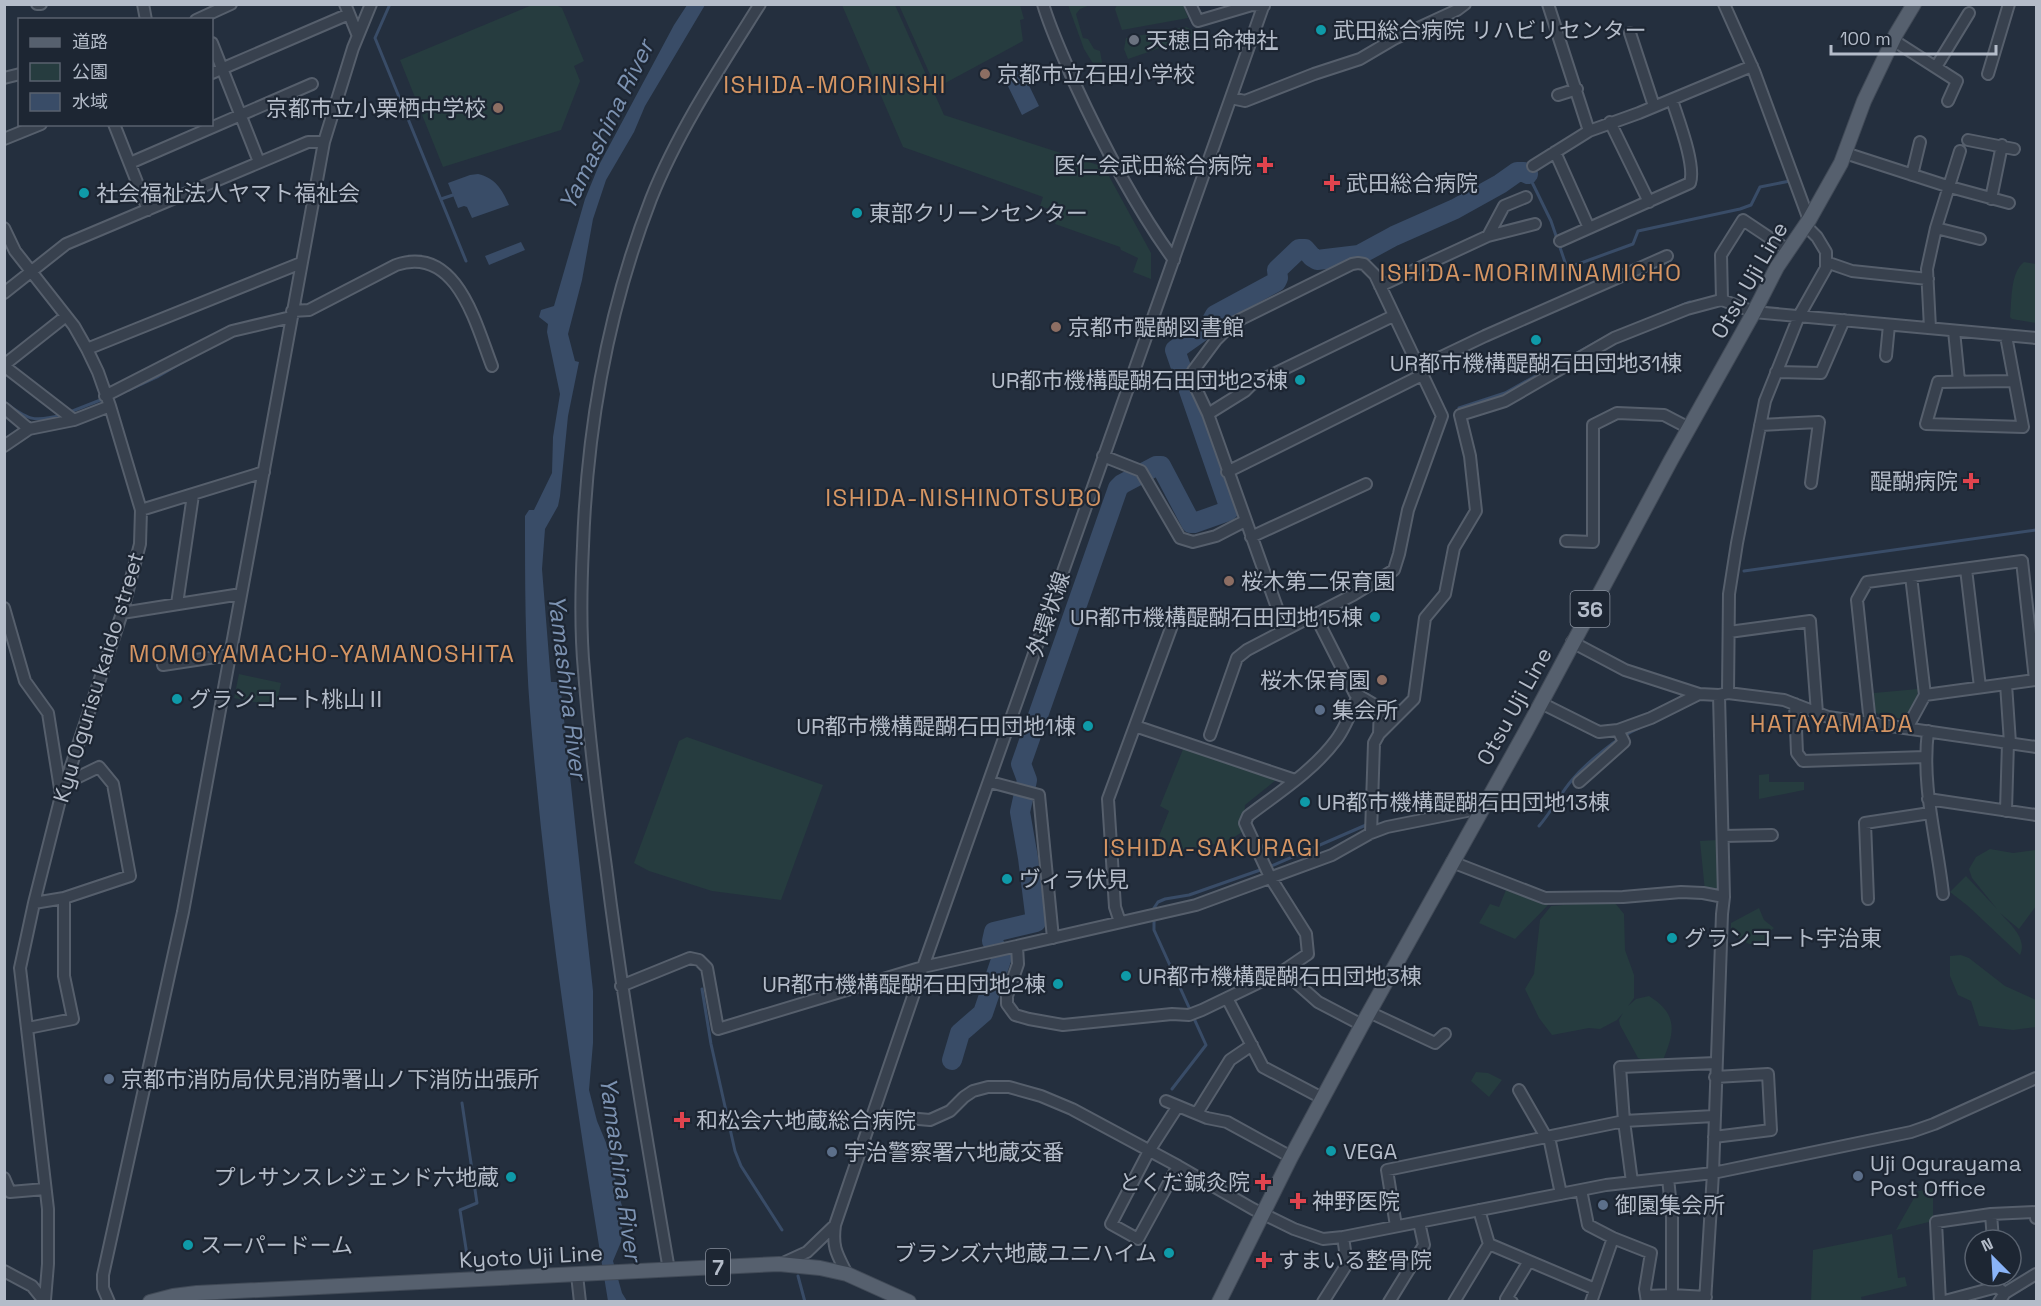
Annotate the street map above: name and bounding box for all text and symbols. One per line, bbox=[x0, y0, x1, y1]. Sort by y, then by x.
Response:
place label: 武田総合病院 リハビリセンター bbox=[1333, 16, 1647, 44]
legend bbox=[18, 18, 213, 126]
scale bar bbox=[1831, 18, 1996, 56]
marker: 武田総合病院 リハビリセンター bbox=[1314, 23, 1328, 37]
place label: 天穂日命神社 bbox=[1146, 26, 1278, 54]
text: 100 m bbox=[1840, 27, 1891, 50]
text: 道路 bbox=[72, 30, 108, 53]
water label: Yamashina River bbox=[551, 32, 662, 215]
marker: 天穂日命神社 bbox=[1127, 33, 1141, 47]
text: 公園 bbox=[72, 60, 108, 83]
place label: 京都市立石田小学校 bbox=[997, 60, 1195, 88]
marker: 京都市立石田小学校 bbox=[978, 67, 992, 81]
district label: ISHIDA-MORINISHI bbox=[723, 69, 947, 100]
text: 水域 bbox=[72, 90, 108, 113]
place label: 京都市立小栗栖中学校 bbox=[266, 94, 486, 122]
marker: 京都市立小栗栖中学校 bbox=[491, 101, 505, 115]
place label: 医仁会武田総合病院 bbox=[1054, 151, 1252, 179]
marker: 医仁会武田総合病院 bbox=[1256, 156, 1274, 174]
place label: 武田総合病院 bbox=[1346, 169, 1478, 197]
marker: 武田総合病院 bbox=[1323, 174, 1341, 192]
place label: 社会福祉法人ヤマト福祉会 bbox=[96, 179, 360, 207]
marker: 社会福祉法人ヤマト福祉会 bbox=[77, 186, 91, 200]
place label: 東部クリーンセンター bbox=[869, 199, 1088, 227]
marker: 東部クリーンセンター bbox=[850, 206, 864, 220]
street label: Otsu Uji Line bbox=[1704, 216, 1794, 344]
district label: ISHIDA-MORIMINAMICHO bbox=[1380, 257, 1682, 288]
place label: 京都市醍醐図書館 bbox=[1068, 313, 1244, 341]
marker: 京都市醍醐図書館 bbox=[1049, 320, 1063, 334]
marker: UR都市機構醍醐石田団地31棟 bbox=[1529, 333, 1543, 347]
place label: UR都市機構醍醐石田団地31棟 bbox=[1390, 349, 1682, 377]
place label: UR都市機構醍醐石田団地23棟 bbox=[991, 366, 1288, 394]
marker: UR都市機構醍醐石田団地23棟 bbox=[1293, 373, 1307, 387]
place label: 醍醐病院 bbox=[1870, 467, 1958, 495]
marker: 醍醐病院 bbox=[1962, 472, 1980, 490]
district label: ISHIDA-NISHINOTSUBO bbox=[825, 482, 1103, 513]
street label: Kyu Ogurisu kaido street bbox=[47, 548, 149, 806]
place label: 桜木第二保育園 bbox=[1241, 567, 1395, 595]
street label: 外環状線 bbox=[1020, 568, 1076, 660]
marker: 桜木第二保育園 bbox=[1222, 574, 1236, 588]
road number: 36 bbox=[1570, 591, 1610, 627]
water label: Yamashina River bbox=[541, 593, 595, 784]
place label: UR都市機構醍醐石田団地15棟 bbox=[1070, 603, 1363, 631]
marker: UR都市機構醍醐石田団地15棟 bbox=[1368, 610, 1382, 624]
district label: MOMOYAMACHO-YAMANOSHITA bbox=[129, 638, 515, 669]
street label: Otsu Uji Line bbox=[1470, 642, 1558, 770]
place label: 桜木保育園 bbox=[1260, 666, 1370, 694]
marker: 桜木保育園 bbox=[1375, 673, 1389, 687]
place label: グランコート桃山Ⅱ bbox=[189, 685, 387, 713]
marker: グランコート桃山Ⅱ bbox=[170, 692, 184, 706]
place label: 集会所 bbox=[1332, 696, 1398, 724]
marker: 集会所 bbox=[1313, 703, 1327, 717]
district label: HATAYAMADA bbox=[1750, 708, 1914, 739]
place label: UR都市機構醍醐石田団地1棟 bbox=[796, 712, 1076, 740]
marker: UR都市機構醍醐石田団地1棟 bbox=[1081, 719, 1095, 733]
place label: UR都市機構醍醐石田団地13棟 bbox=[1317, 788, 1610, 816]
marker: UR都市機構醍醐石田団地13棟 bbox=[1298, 795, 1312, 809]
district label: ISHIDA-SAKURAGI bbox=[1103, 832, 1321, 863]
place label: ヴィラ伏見 bbox=[1019, 865, 1129, 893]
marker: ヴィラ伏見 bbox=[1000, 872, 1014, 886]
place label: グランコート宇治東 bbox=[1684, 924, 1882, 952]
marker: グランコート宇治東 bbox=[1665, 931, 1679, 945]
place label: UR都市機構醍醐石田団地3棟 bbox=[1138, 962, 1422, 990]
marker: UR都市機構醍醐石田団地3棟 bbox=[1119, 969, 1133, 983]
place label: UR都市機構醍醐石田団地2棟 bbox=[762, 970, 1046, 998]
marker: UR都市機構醍醐石田団地2棟 bbox=[1051, 977, 1065, 991]
place label: 京都市消防局伏見消防署山ノ下消防出張所 bbox=[121, 1065, 539, 1093]
marker: 京都市消防局伏見消防署山ノ下消防出張所 bbox=[102, 1072, 116, 1086]
water label: Yamashina River bbox=[593, 1075, 650, 1266]
place label: 和松会六地蔵総合病院 bbox=[696, 1106, 916, 1134]
marker: 和松会六地蔵総合病院 bbox=[673, 1111, 691, 1129]
place label: VEGA bbox=[1343, 1137, 1398, 1165]
place label: 宇治警察署六地蔵交番 bbox=[844, 1138, 1064, 1166]
marker: VEGA bbox=[1324, 1144, 1338, 1158]
marker: 宇治警察署六地蔵交番 bbox=[825, 1145, 839, 1159]
place label: Uji Ogurayama Post Office bbox=[1870, 1149, 2022, 1202]
place label: プレサンスレジェンド六地蔵 bbox=[213, 1163, 499, 1191]
place label: とくだ鍼灸院 bbox=[1119, 1168, 1250, 1196]
marker: Uji Ogurayama Post Office bbox=[1851, 1169, 1865, 1183]
marker: プレサンスレジェンド六地蔵 bbox=[504, 1170, 518, 1184]
marker: とくだ鍼灸院 bbox=[1254, 1173, 1272, 1191]
place label: 神野医院 bbox=[1312, 1187, 1400, 1215]
place label: 御園集会所 bbox=[1615, 1191, 1725, 1219]
marker: 神野医院 bbox=[1289, 1192, 1307, 1210]
marker: 御園集会所 bbox=[1596, 1198, 1610, 1212]
north arrow bbox=[1963, 1228, 2023, 1288]
place label: スーパードーム bbox=[200, 1231, 353, 1259]
text: N bbox=[1978, 1233, 1996, 1257]
marker: スーパードーム bbox=[181, 1238, 195, 1252]
street label: Kyoto Uji Line bbox=[458, 1238, 604, 1274]
place label: ブランズ六地蔵ユニハイム bbox=[894, 1239, 1157, 1267]
marker: ブランズ六地蔵ユニハイム bbox=[1162, 1246, 1176, 1260]
place label: すまいる整骨院 bbox=[1278, 1246, 1432, 1274]
road number: 7 bbox=[706, 1249, 730, 1285]
marker: すまいる整骨院 bbox=[1255, 1251, 1273, 1269]

